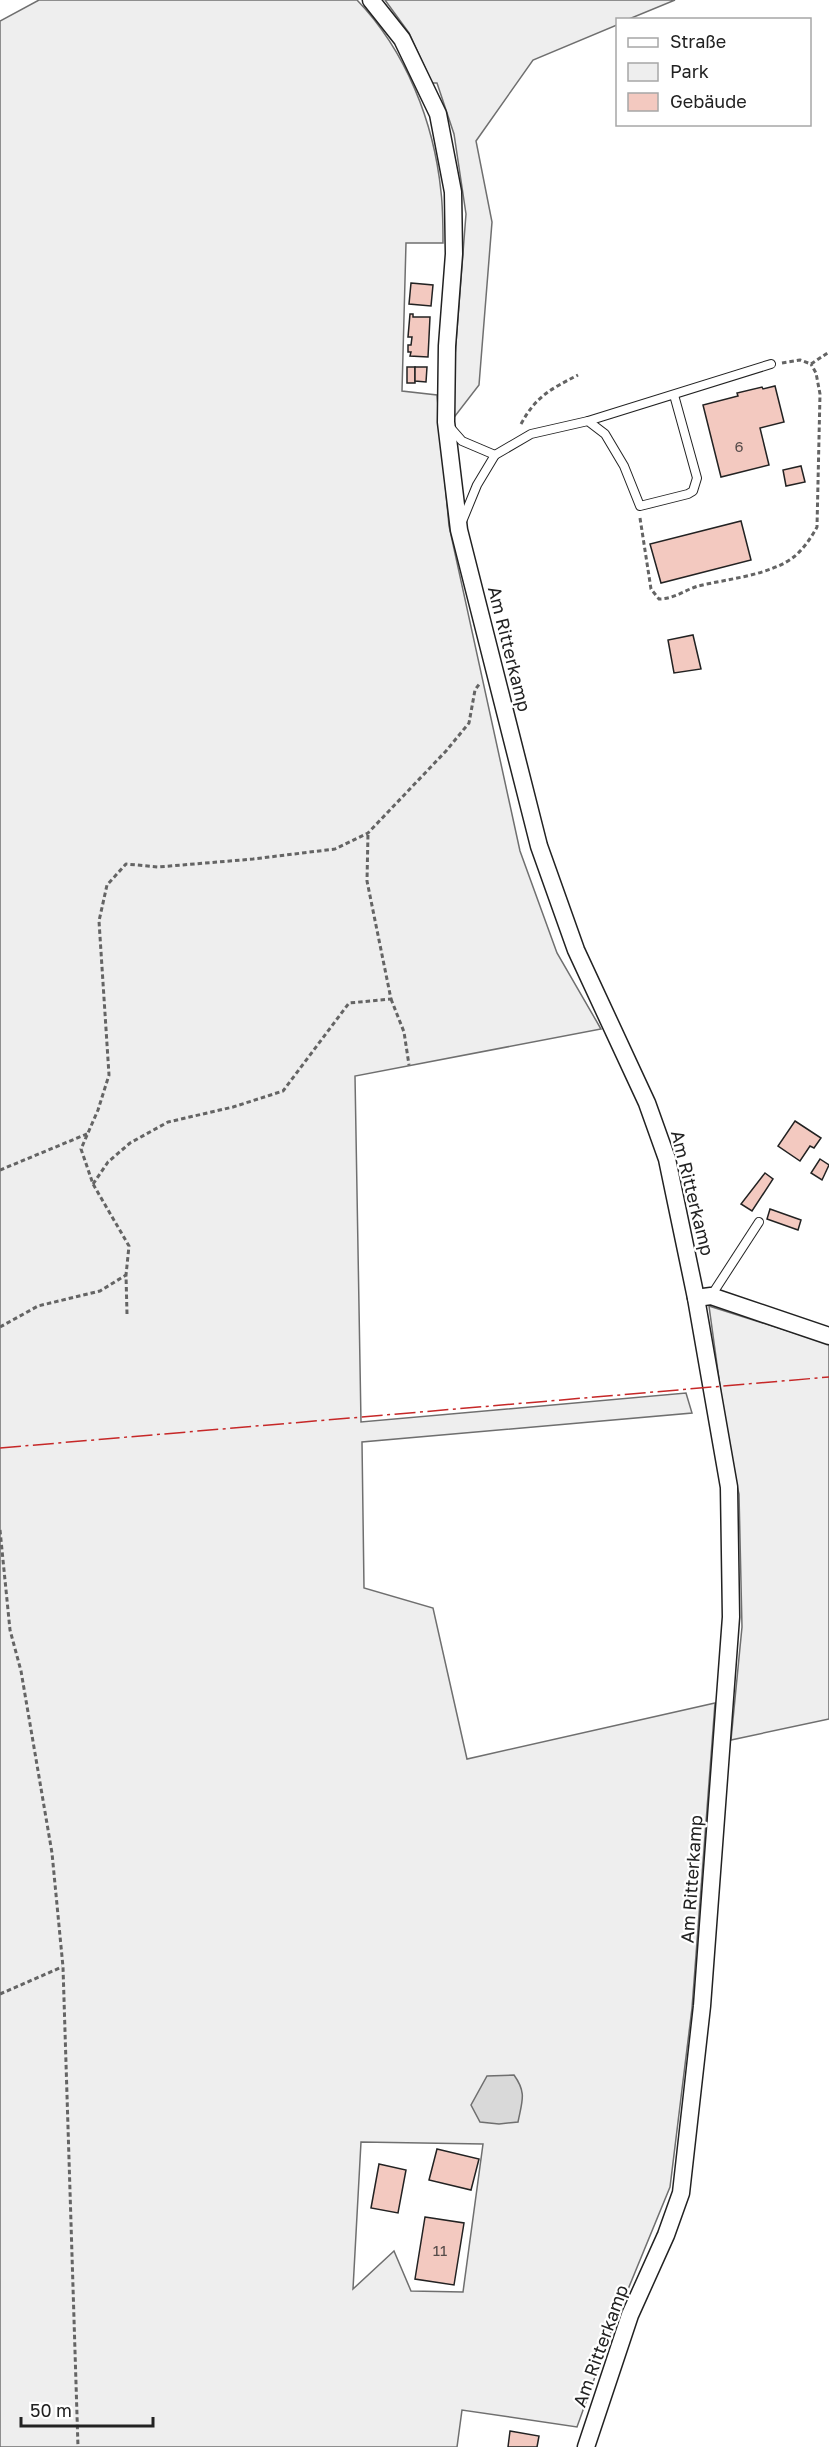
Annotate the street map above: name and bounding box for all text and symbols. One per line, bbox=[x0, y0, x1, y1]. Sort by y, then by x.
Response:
legend bbox=[616, 18, 811, 126]
text: Straße bbox=[670, 30, 726, 52]
text: Park bbox=[670, 60, 709, 82]
text: Gebäude bbox=[670, 90, 747, 112]
house number: 6 bbox=[734, 437, 744, 455]
street label: Am Ritterkamp bbox=[484, 584, 536, 714]
street label: Am Ritterkamp bbox=[667, 1128, 719, 1258]
street label: Am Ritterkamp bbox=[676, 1814, 706, 1944]
house number: 11 bbox=[433, 2241, 447, 2259]
street label: Am Ritterkamp bbox=[568, 2282, 632, 2410]
scale bar bbox=[21, 2390, 153, 2428]
text: 50 m bbox=[30, 2399, 72, 2421]

